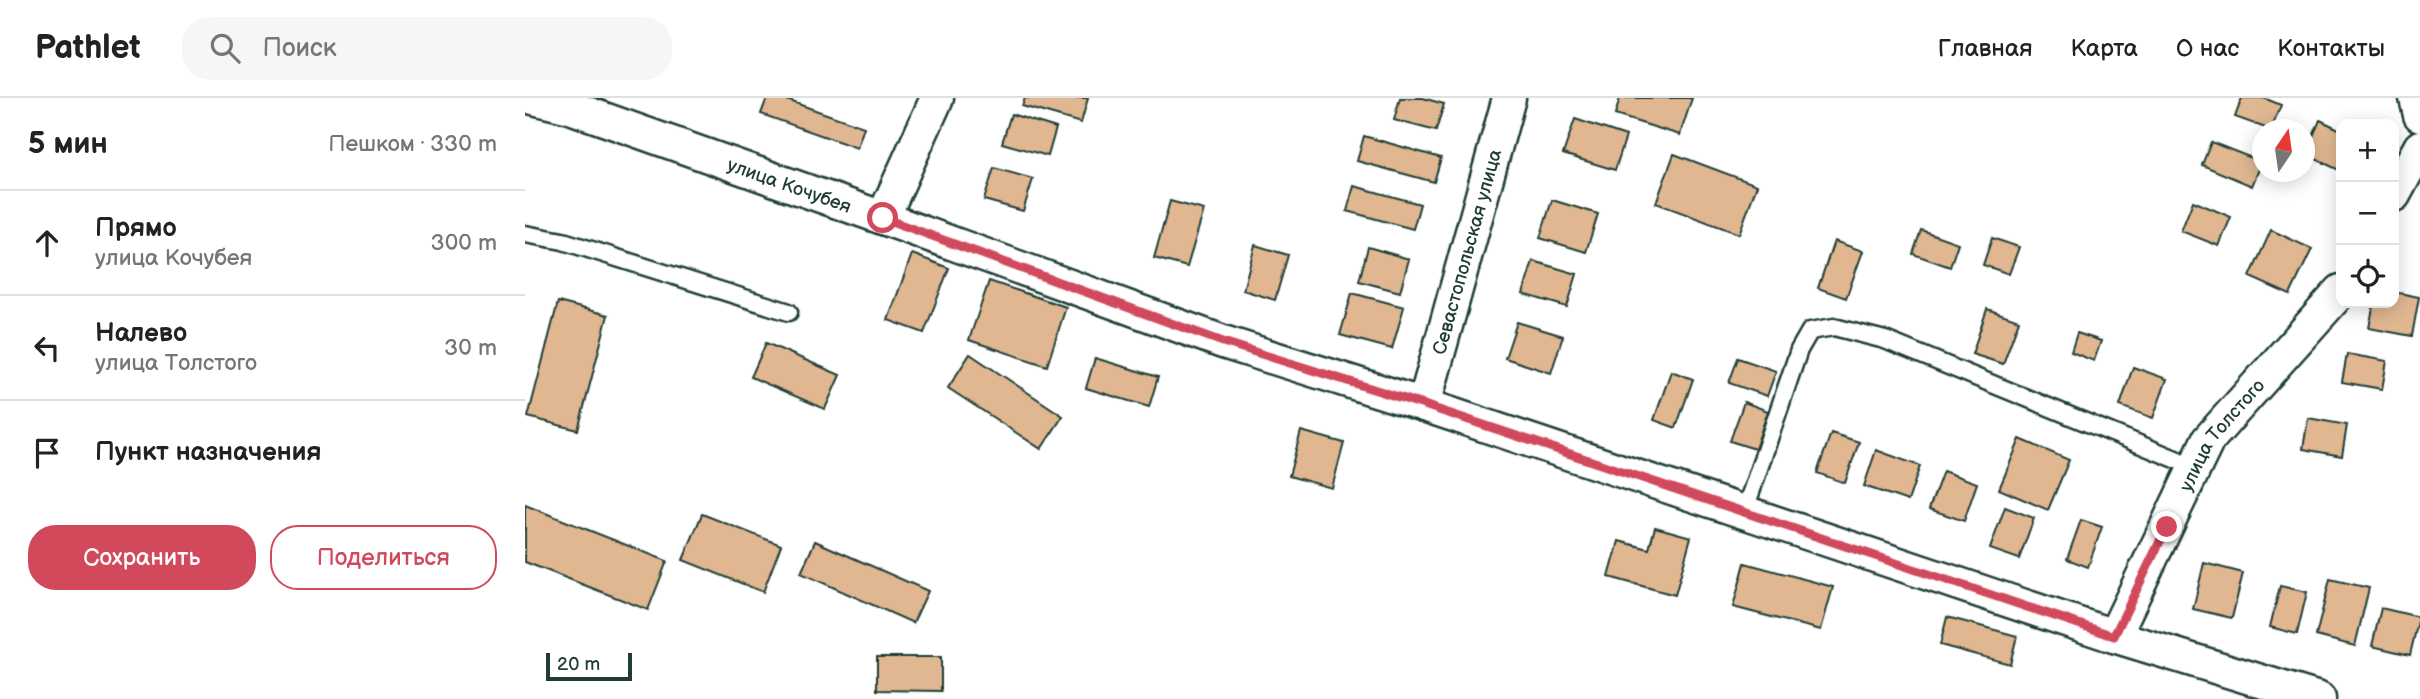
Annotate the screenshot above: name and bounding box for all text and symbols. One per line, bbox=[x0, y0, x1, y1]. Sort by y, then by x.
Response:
search box bbox=[182, 17, 672, 80]
text: Pathlet bbox=[35, 28, 140, 68]
icon: search bbox=[206, 29, 244, 67]
text: Поиск bbox=[262, 33, 337, 64]
text: Главная bbox=[1938, 34, 2032, 63]
text: Карта bbox=[2070, 34, 2138, 63]
text: О нас bbox=[2176, 34, 2239, 63]
text: Контакты bbox=[2277, 34, 2385, 63]
north arrow bbox=[2252, 119, 2315, 182]
map controls bbox=[2336, 119, 2399, 308]
button: + bbox=[2336, 119, 2399, 182]
text: 5 мин bbox=[28, 126, 108, 162]
text: Пешком · 330 m bbox=[328, 130, 497, 158]
street label: Севастопольская улица bbox=[1429, 147, 1507, 357]
street label: улица Кочубея bbox=[724, 154, 854, 219]
button: − bbox=[2336, 182, 2399, 245]
route start bbox=[867, 202, 898, 233]
text: Прямо bbox=[95, 213, 177, 244]
icon: ahead bbox=[28, 224, 66, 262]
text: 300 m bbox=[431, 229, 497, 257]
text: улица Кочубея bbox=[95, 244, 252, 272]
button: locate bbox=[2336, 245, 2399, 308]
text: Налево bbox=[95, 318, 187, 349]
icon: left bbox=[28, 329, 66, 367]
text: 30 m bbox=[444, 334, 497, 362]
text: улица Толстого bbox=[95, 349, 257, 377]
street label: улица Толстого bbox=[2175, 375, 2270, 496]
icon: arrive bbox=[28, 434, 66, 472]
text: Пункт назначения bbox=[95, 437, 321, 468]
route end bbox=[2151, 511, 2182, 542]
button: Сохранить bbox=[28, 525, 256, 590]
button: Поделиться bbox=[270, 525, 497, 590]
scale bar bbox=[546, 650, 632, 682]
text: 20 m bbox=[557, 653, 600, 676]

